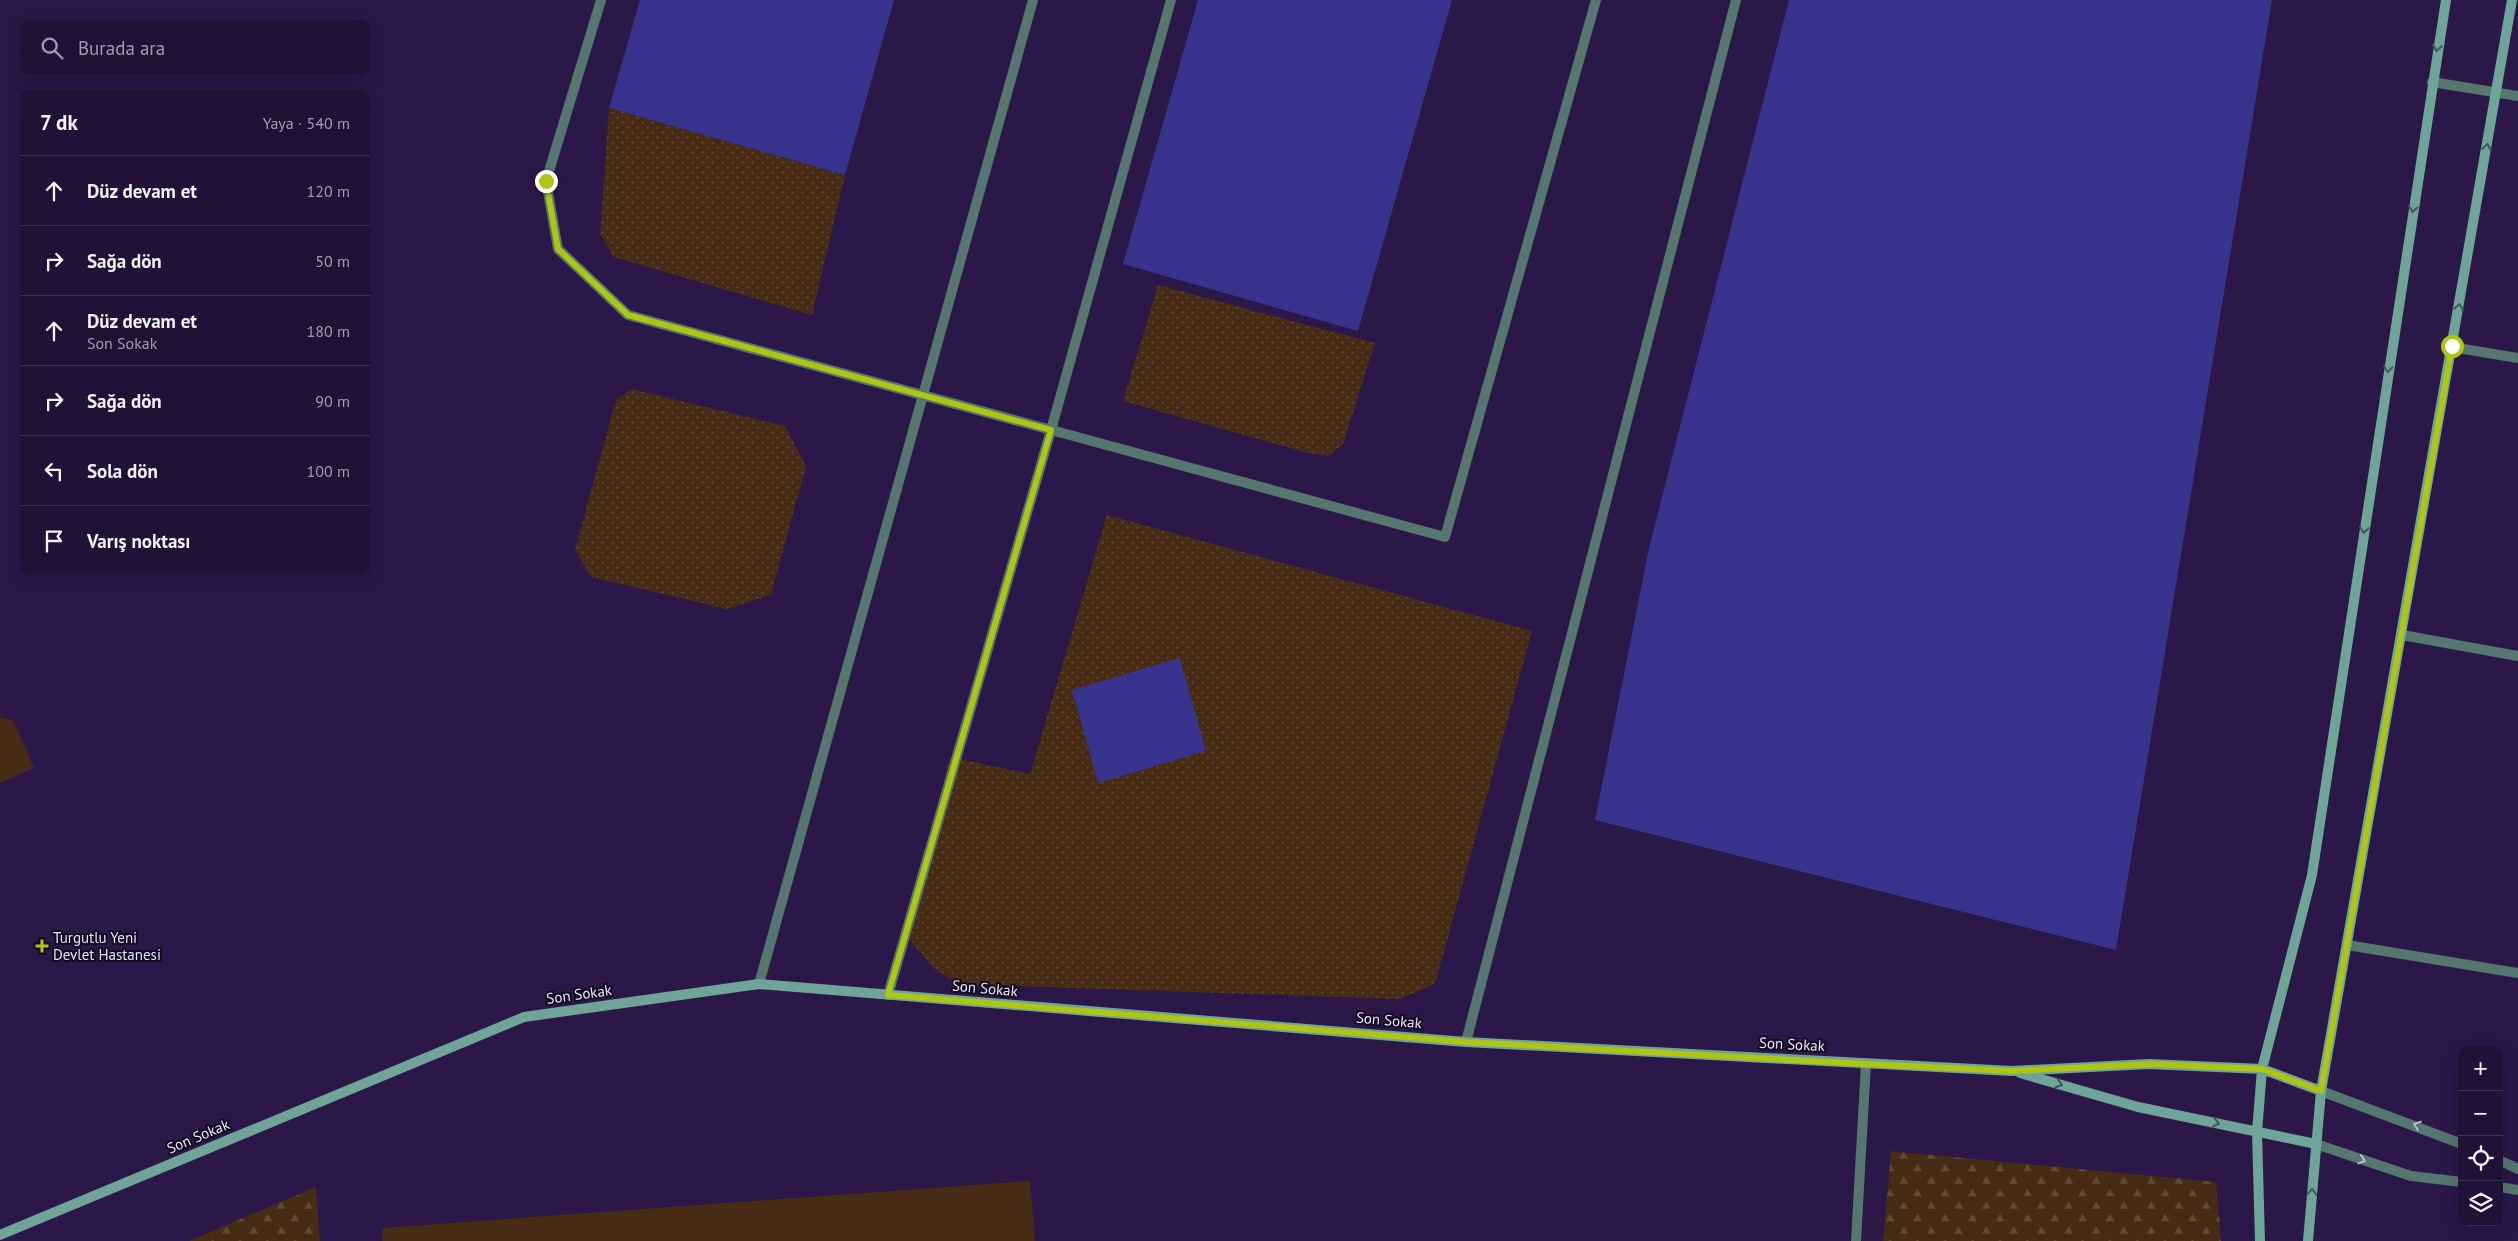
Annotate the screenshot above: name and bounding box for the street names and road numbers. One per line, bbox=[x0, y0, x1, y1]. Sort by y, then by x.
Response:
street label: Son Sokak bbox=[951, 976, 1020, 1000]
street label: Son Sokak bbox=[545, 980, 614, 1008]
street label: Son Sokak bbox=[1355, 1008, 1424, 1032]
street label: Son Sokak bbox=[1759, 1033, 1826, 1055]
street label: Son Sokak bbox=[164, 1114, 233, 1158]

